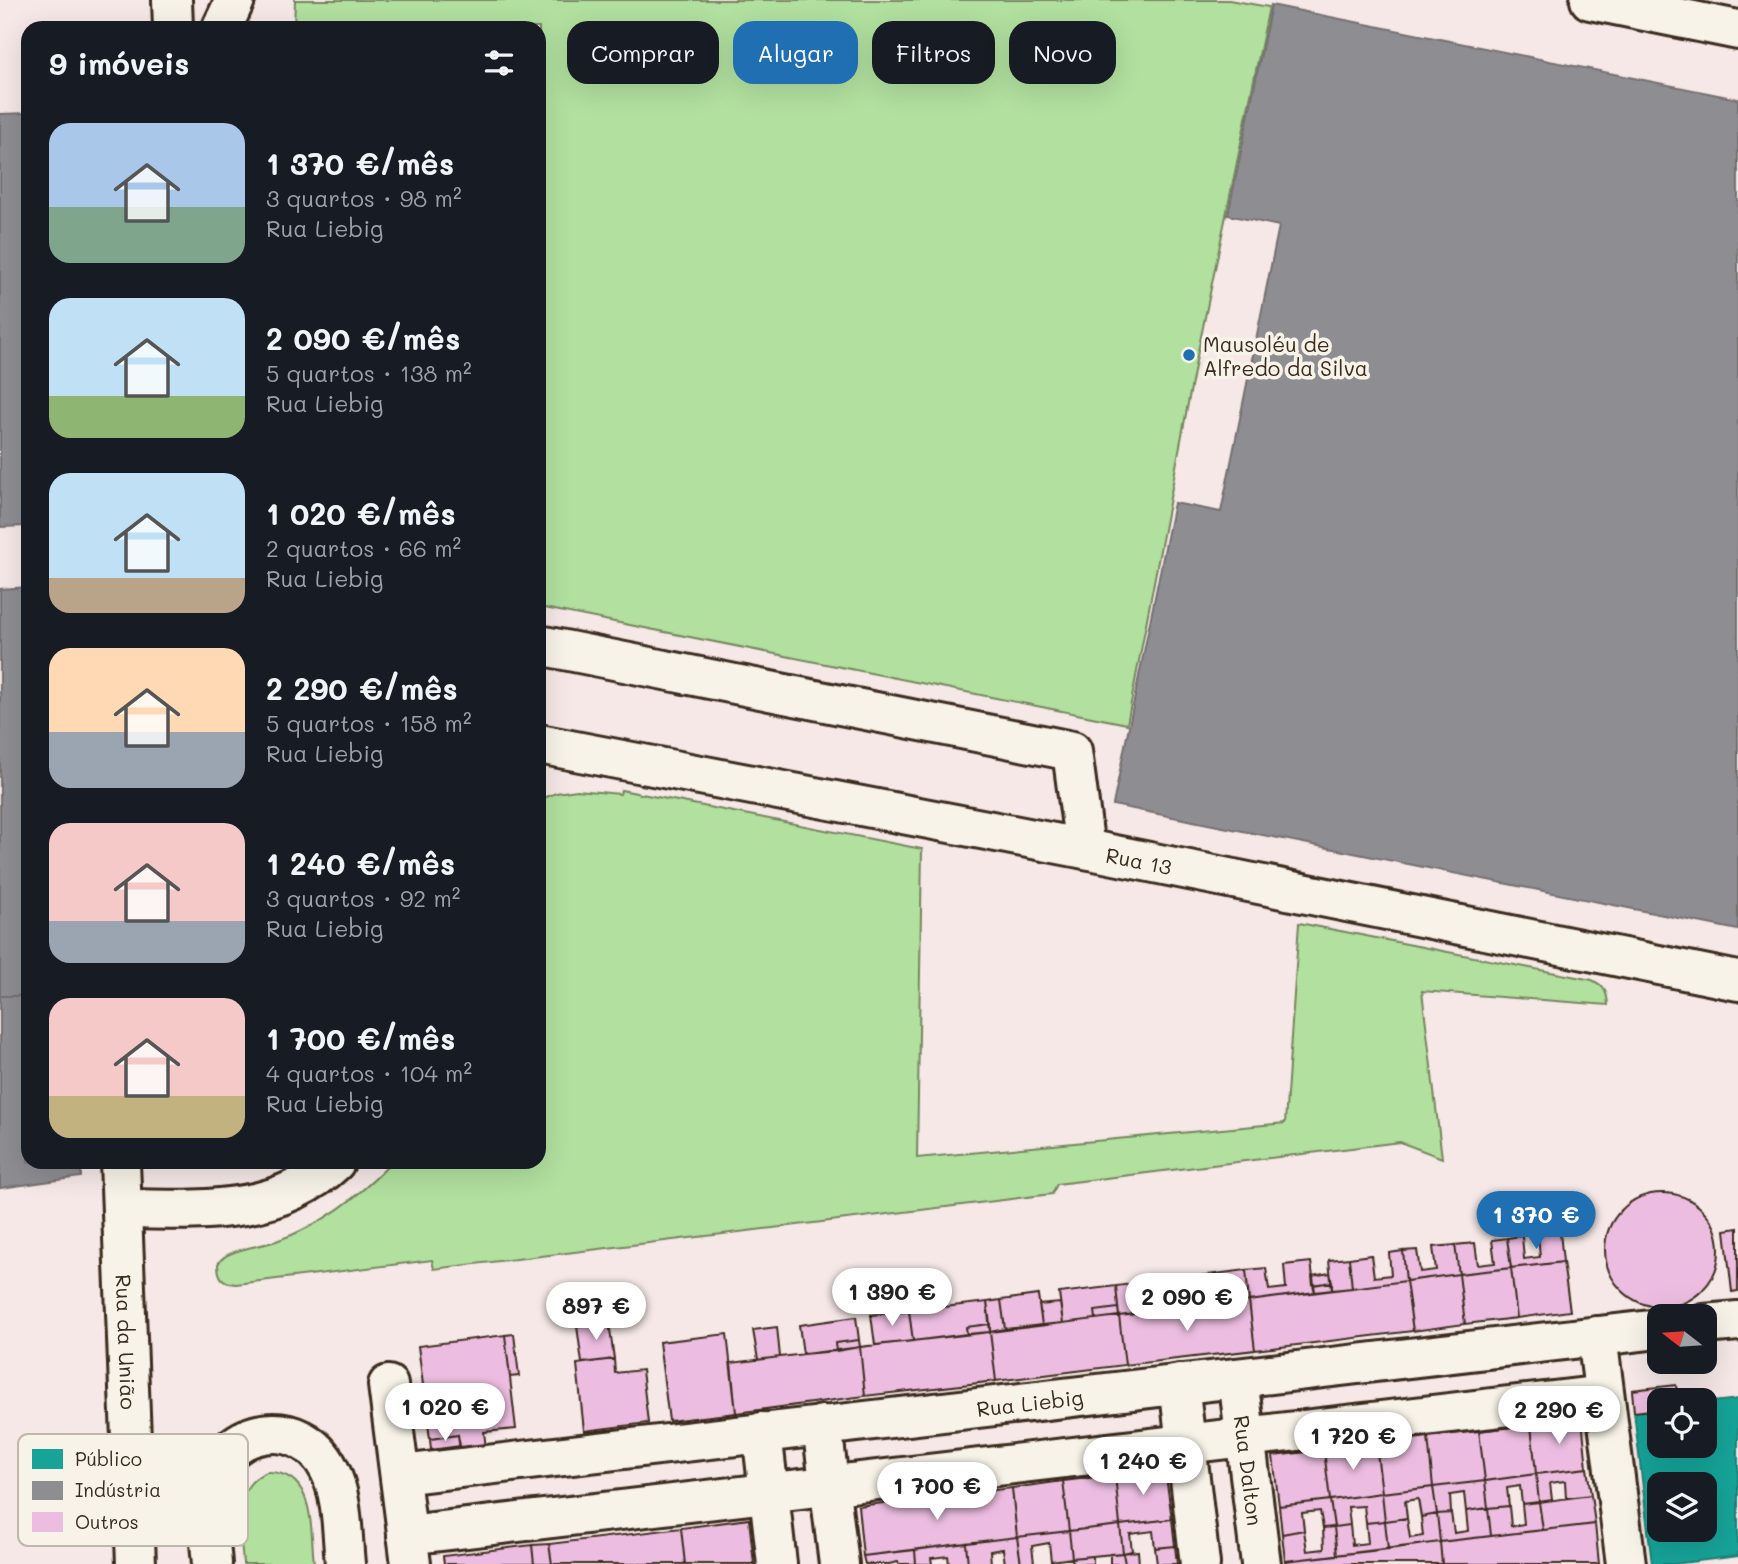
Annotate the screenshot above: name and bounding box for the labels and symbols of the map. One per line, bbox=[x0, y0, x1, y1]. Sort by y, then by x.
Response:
place label: Mausoléu de Alfredo da Silva bbox=[1203, 330, 1368, 381]
marker: Mausoléu de Alfredo da Silva bbox=[1181, 347, 1197, 363]
street label: Rua 13 bbox=[1104, 840, 1174, 880]
pin: 1 370 € bbox=[1471, 1192, 1601, 1251]
pin: 1 390 € bbox=[827, 1268, 957, 1328]
street label: Rua da União bbox=[111, 1274, 143, 1410]
pin: 2 090 € bbox=[1122, 1274, 1252, 1333]
pin: 897 € bbox=[547, 1282, 645, 1342]
north arrow bbox=[1647, 1304, 1717, 1374]
street label: Rua Liebig bbox=[975, 1382, 1085, 1422]
pin: 1 020 € bbox=[380, 1384, 510, 1443]
pin: 2 290 € bbox=[1494, 1386, 1624, 1446]
pin: 1 720 € bbox=[1288, 1412, 1418, 1472]
street label: Rua Dalton bbox=[1229, 1414, 1270, 1527]
legend bbox=[18, 1434, 248, 1546]
pin: 1 240 € bbox=[1078, 1438, 1208, 1497]
text: Público bbox=[75, 1446, 142, 1471]
pin: 1 700 € bbox=[872, 1462, 1002, 1522]
text: Indústria bbox=[75, 1477, 161, 1502]
text: Outros bbox=[75, 1509, 139, 1534]

